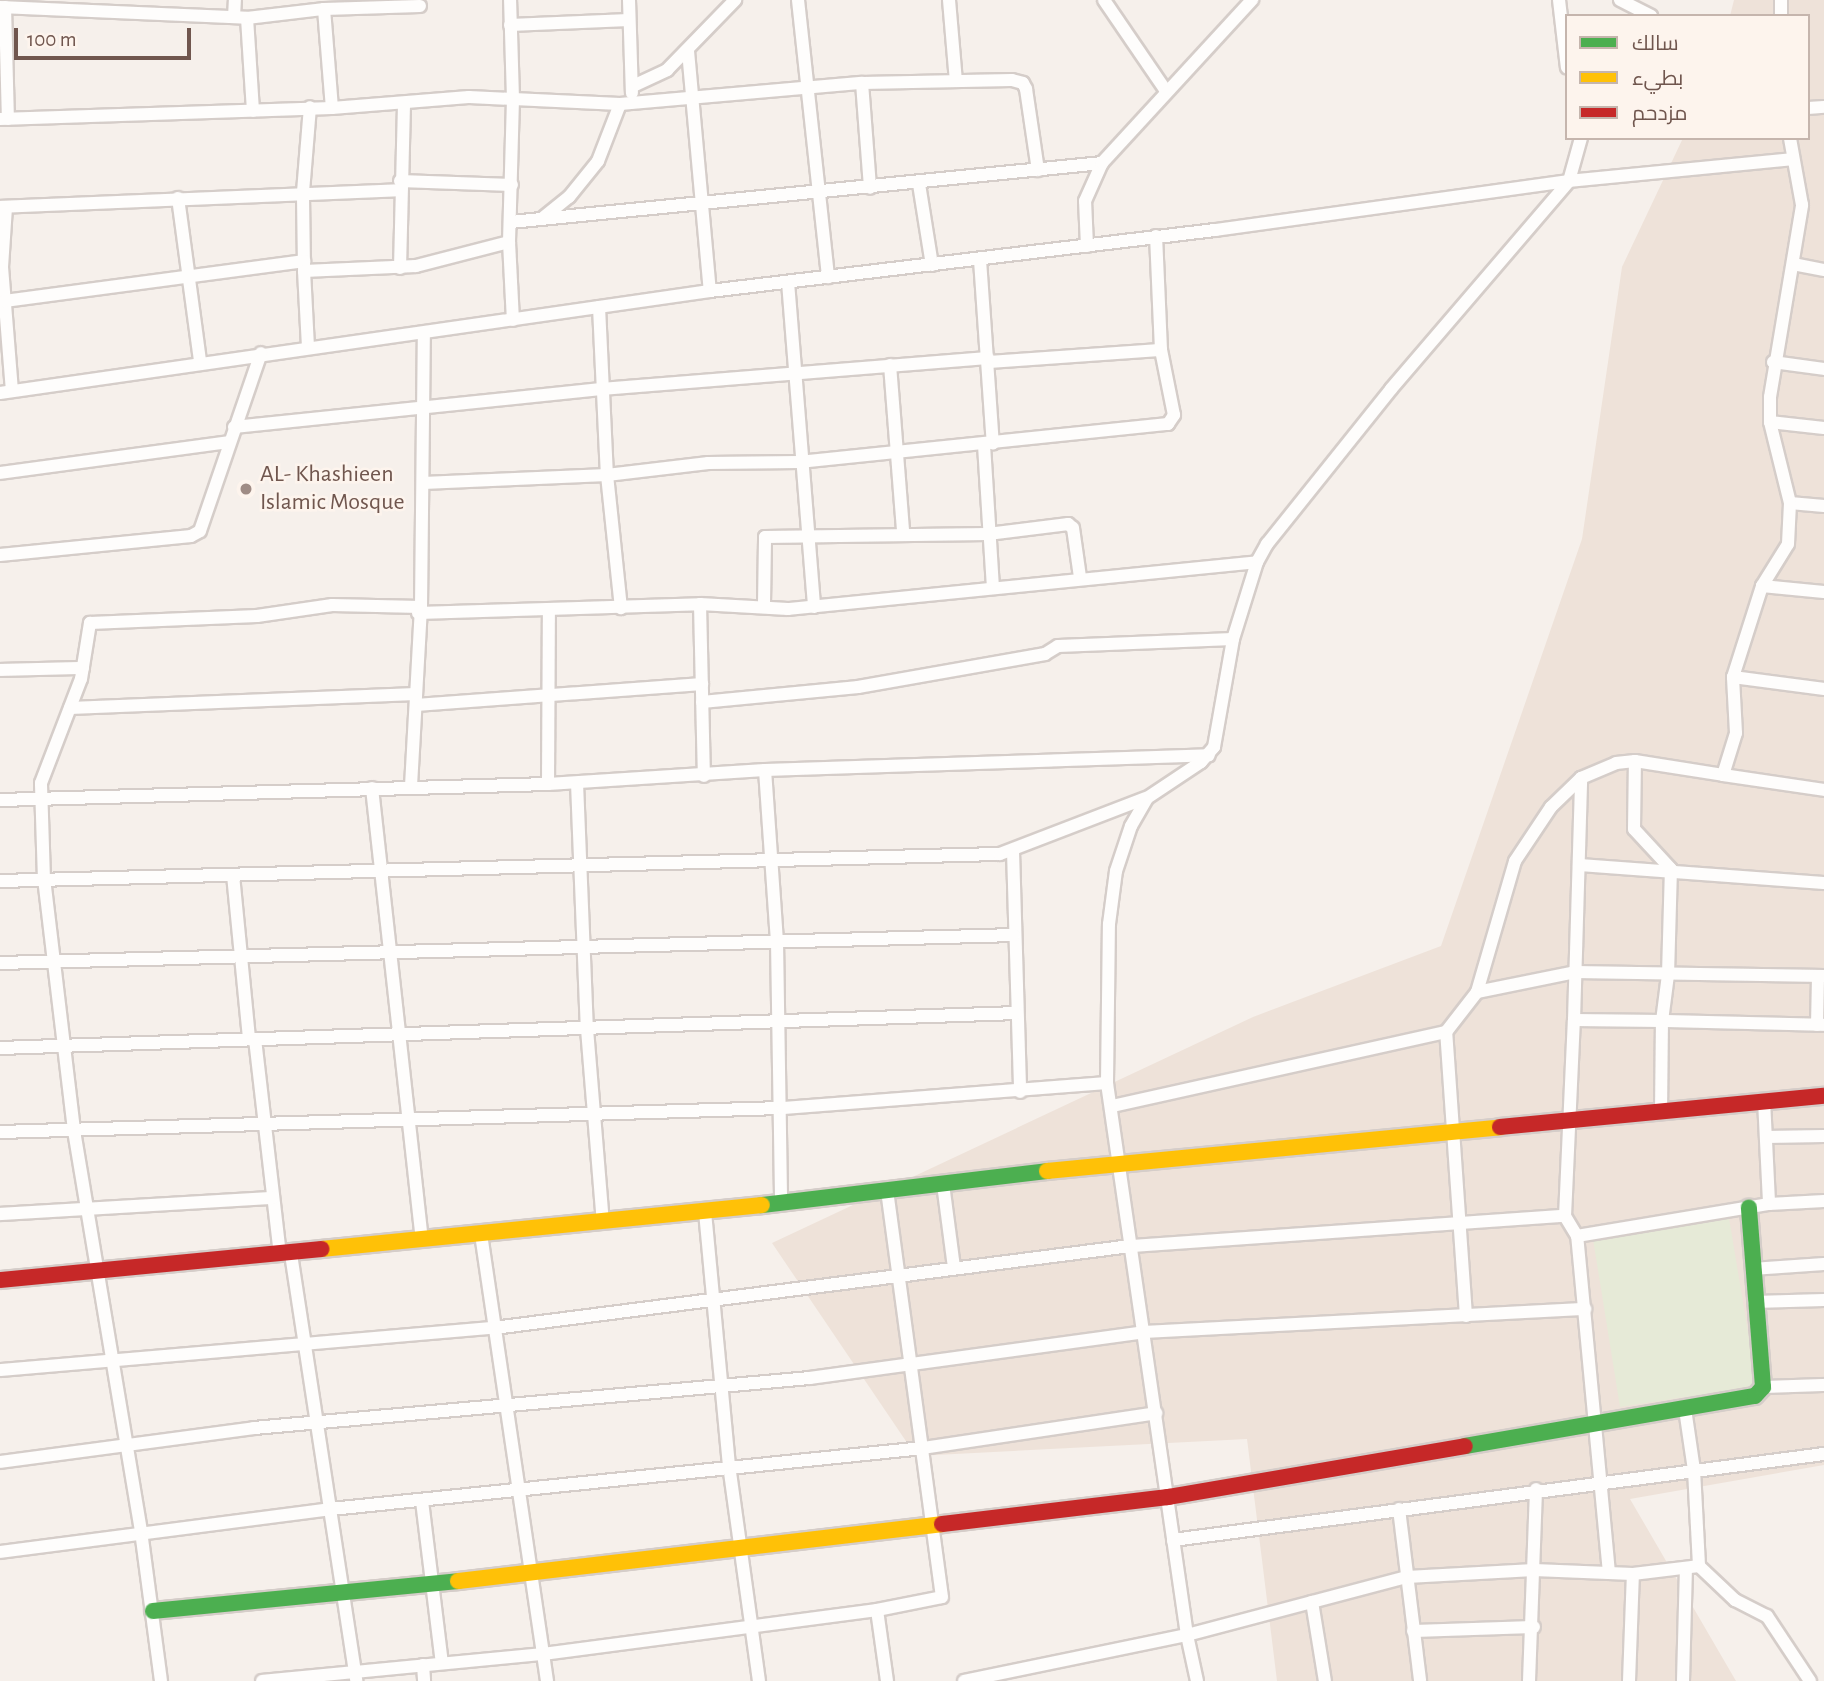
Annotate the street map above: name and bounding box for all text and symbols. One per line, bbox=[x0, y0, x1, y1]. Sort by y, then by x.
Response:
scale bar bbox=[18, 14, 194, 58]
legend bbox=[1565, 14, 1810, 140]
text: 100 m bbox=[27, 29, 77, 50]
text: سالك bbox=[1632, 33, 1679, 54]
text: بطيء bbox=[1632, 68, 1683, 89]
text: مزدحم bbox=[1632, 103, 1687, 124]
place label: AL- Khashieen Islamic Mosque bbox=[260, 461, 404, 517]
marker: AL- Khashieen Islamic Mosque bbox=[238, 481, 254, 497]

